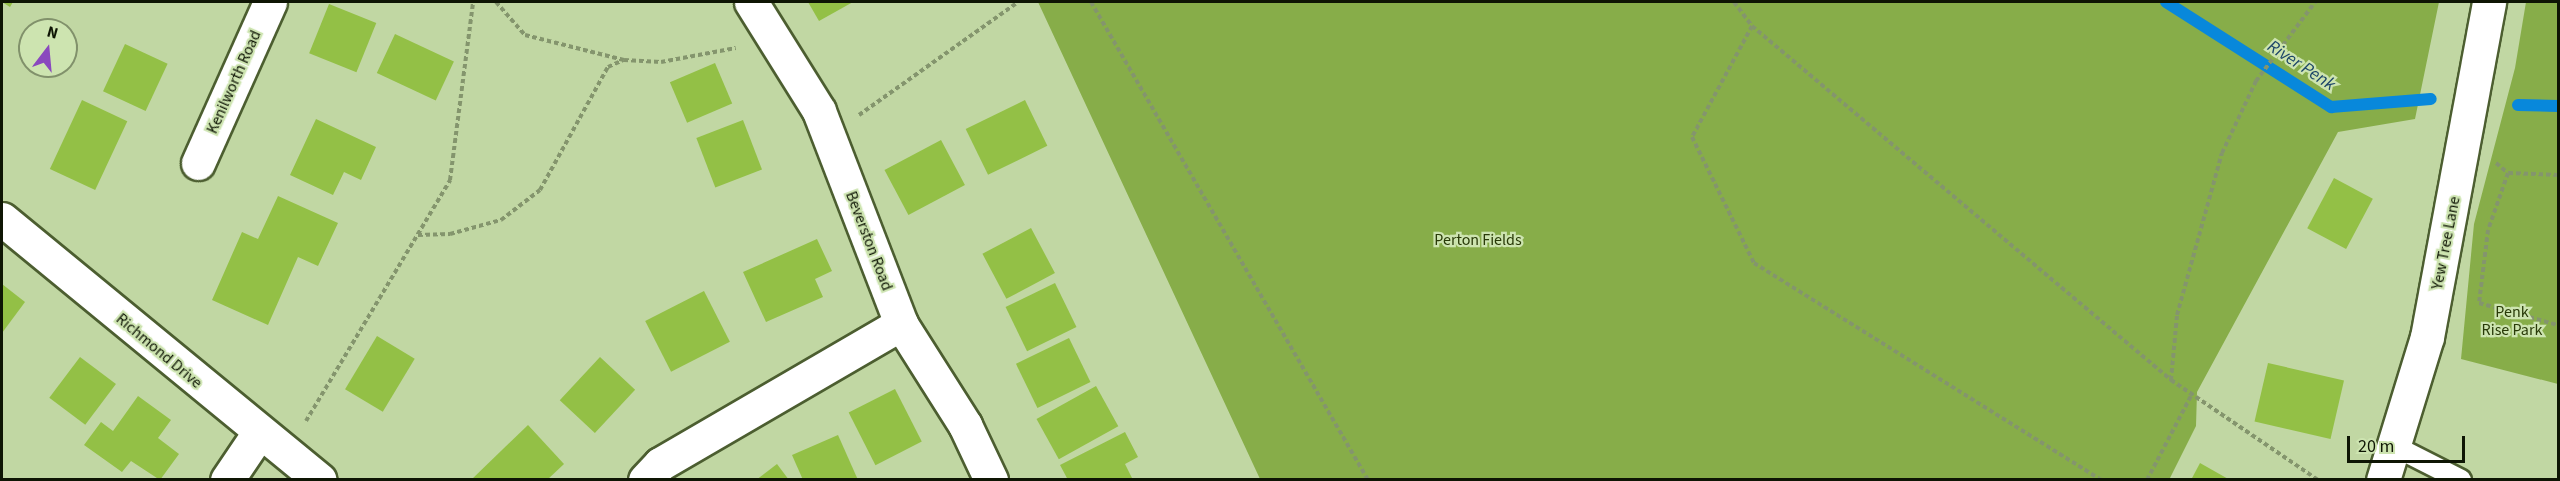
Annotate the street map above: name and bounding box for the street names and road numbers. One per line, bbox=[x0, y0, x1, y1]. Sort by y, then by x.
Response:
street label: Kenilworth Road bbox=[203, 27, 265, 137]
street label: Beverston Road bbox=[841, 189, 897, 293]
street label: Yew Tree Lane bbox=[2428, 195, 2464, 291]
street label: Richmond Drive bbox=[112, 309, 206, 393]

